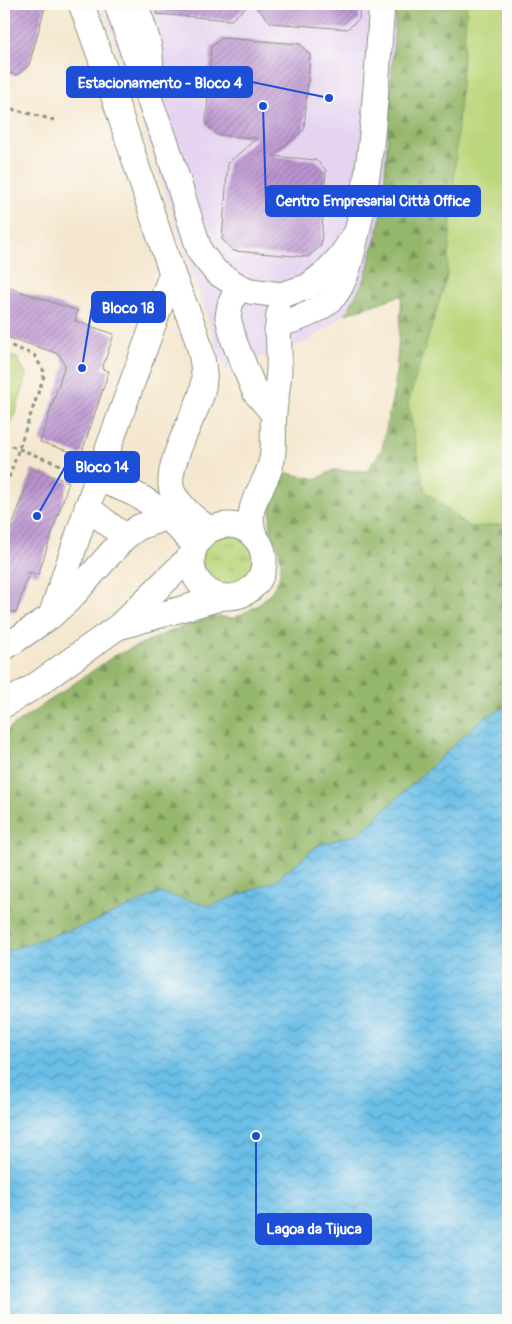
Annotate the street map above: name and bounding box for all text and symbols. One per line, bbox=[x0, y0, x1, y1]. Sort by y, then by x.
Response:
callout: Estacionamento - Bloco 4 bbox=[67, 67, 252, 97]
text: Estacionamento - Bloco 4 bbox=[78, 74, 243, 93]
callout: Centro Empresarial Città Office bbox=[266, 186, 480, 216]
text: Centro Empresarial Città Office bbox=[276, 192, 471, 211]
callout: Bloco 18 bbox=[92, 292, 165, 322]
text: Bloco 18 bbox=[102, 299, 155, 318]
callout: Bloco 14 bbox=[65, 452, 139, 482]
text: Bloco 14 bbox=[75, 458, 129, 477]
callout: Lagoa da Tijuca bbox=[256, 1214, 371, 1244]
text: Lagoa da Tijuca bbox=[266, 1220, 362, 1239]

